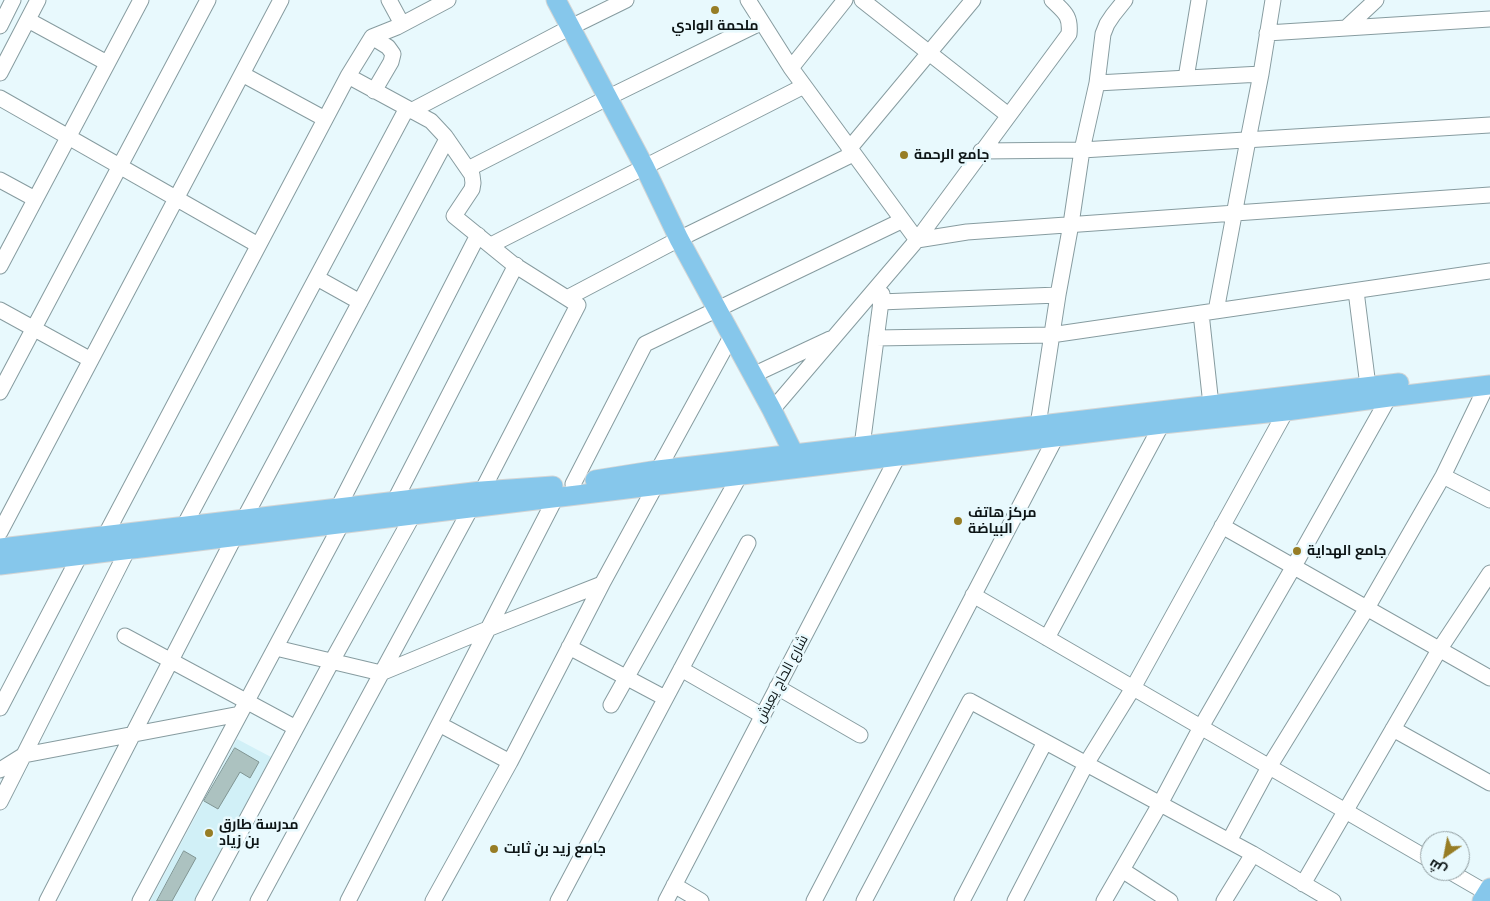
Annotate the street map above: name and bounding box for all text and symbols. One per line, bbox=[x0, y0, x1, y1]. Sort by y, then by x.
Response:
marker: ملحمة الوادي bbox=[709, 4, 721, 16]
place label: ملحمة الوادي bbox=[671, 18, 759, 34]
place label: جامع الرحمة bbox=[914, 147, 989, 163]
marker: جامع الرحمة bbox=[898, 149, 910, 161]
place label: مركز هاتف البياضة bbox=[968, 505, 1036, 538]
marker: مركز هاتف البياضة bbox=[952, 515, 964, 527]
place label: جامع الهداية bbox=[1307, 543, 1386, 559]
marker: جامع الهداية bbox=[1291, 545, 1303, 557]
street label: شارع الحاج يعيش bbox=[752, 632, 812, 726]
place label: مدرسة طارق بن زياد bbox=[219, 817, 299, 850]
marker: مدرسة طارق بن زياد bbox=[203, 827, 215, 839]
north arrow bbox=[1420, 831, 1470, 881]
place label: جامع زيد بن ثابت bbox=[504, 841, 606, 857]
marker: جامع زيد بن ثابت bbox=[488, 843, 500, 855]
text: ش bbox=[1425, 855, 1450, 880]

